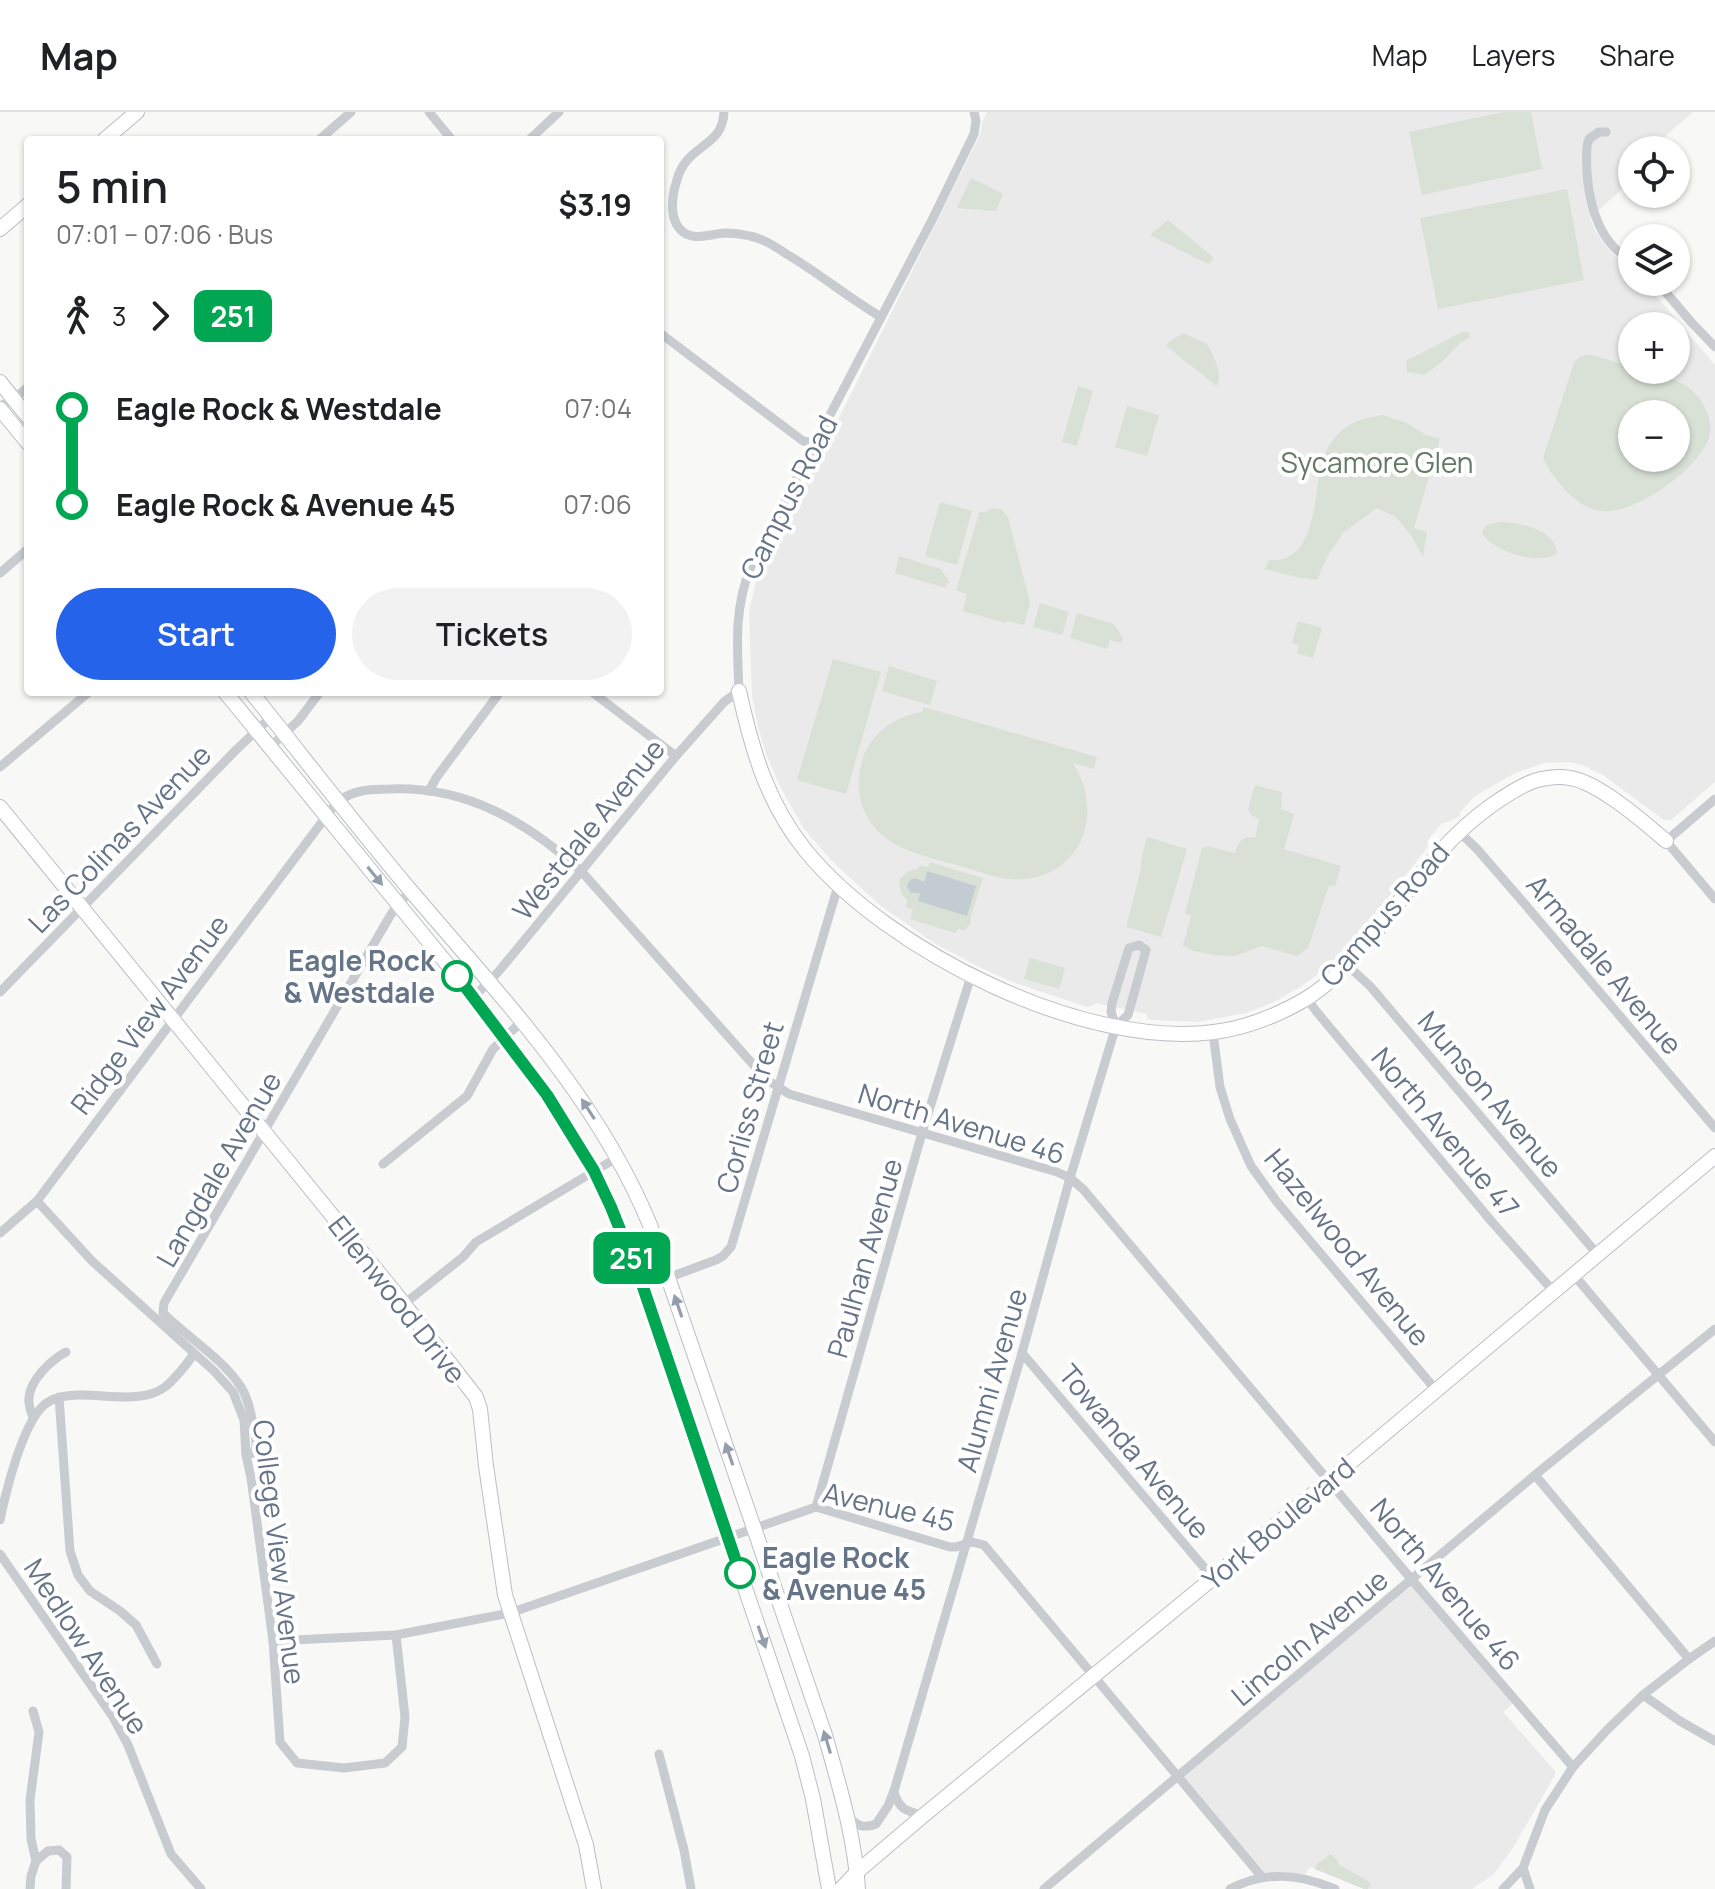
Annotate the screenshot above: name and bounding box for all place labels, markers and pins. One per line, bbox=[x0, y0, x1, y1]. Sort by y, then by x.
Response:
place label: Eagle Rock & Westdale bbox=[284, 941, 436, 1011]
marker: Eagle Rock & Westdale bbox=[442, 961, 472, 991]
place label: Eagle Rock & Avenue 45 bbox=[762, 1538, 926, 1608]
marker: Eagle Rock & Avenue 45 bbox=[725, 1558, 755, 1588]

